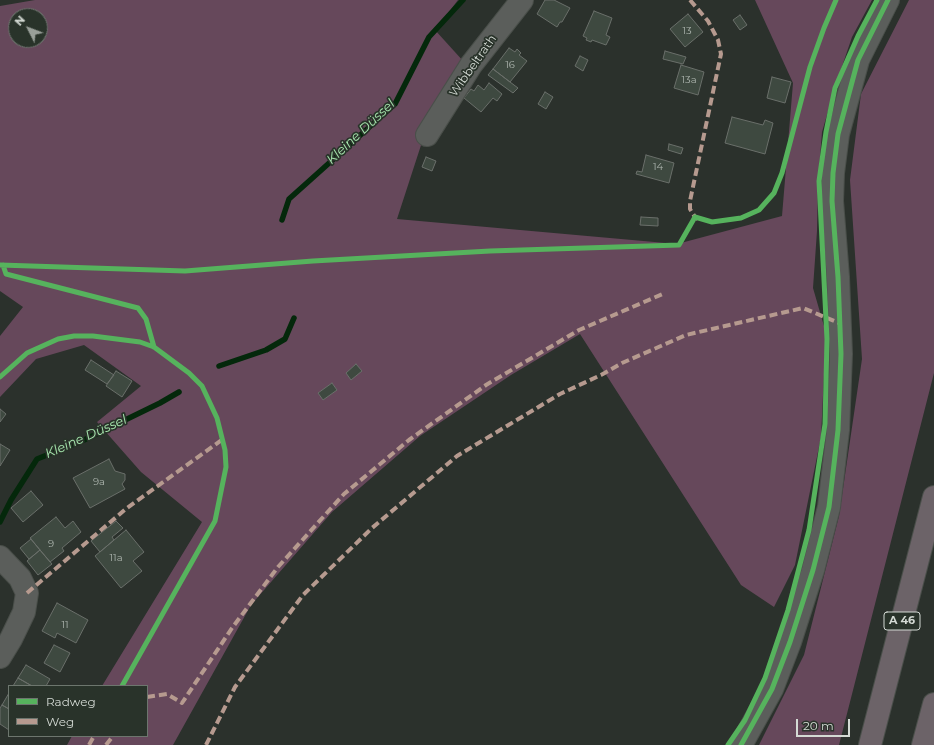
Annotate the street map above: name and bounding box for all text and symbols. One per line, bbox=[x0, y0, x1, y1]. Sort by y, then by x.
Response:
north arrow bbox=[8, 8, 48, 48]
text: N bbox=[12, 13, 28, 29]
house number: 13 bbox=[682, 25, 692, 37]
street label: Wibbeltrath bbox=[446, 32, 500, 100]
house number: 16 bbox=[505, 59, 515, 71]
house number: 13a bbox=[681, 74, 697, 86]
water label: Kleine Düssel bbox=[324, 96, 398, 168]
house number: 14 bbox=[653, 161, 663, 173]
water label: Kleine Düssel bbox=[43, 412, 129, 462]
house number: 9a bbox=[93, 476, 105, 488]
house number: 9 bbox=[48, 538, 54, 550]
house number: 11a bbox=[109, 552, 123, 564]
road number: A 46 bbox=[884, 612, 920, 630]
house number: 11 bbox=[61, 619, 69, 631]
legend bbox=[8, 685, 148, 737]
text: Radweg bbox=[46, 694, 96, 709]
scale bar bbox=[798, 711, 852, 737]
text: Weg bbox=[46, 714, 74, 729]
text: 20 m bbox=[803, 718, 834, 733]

